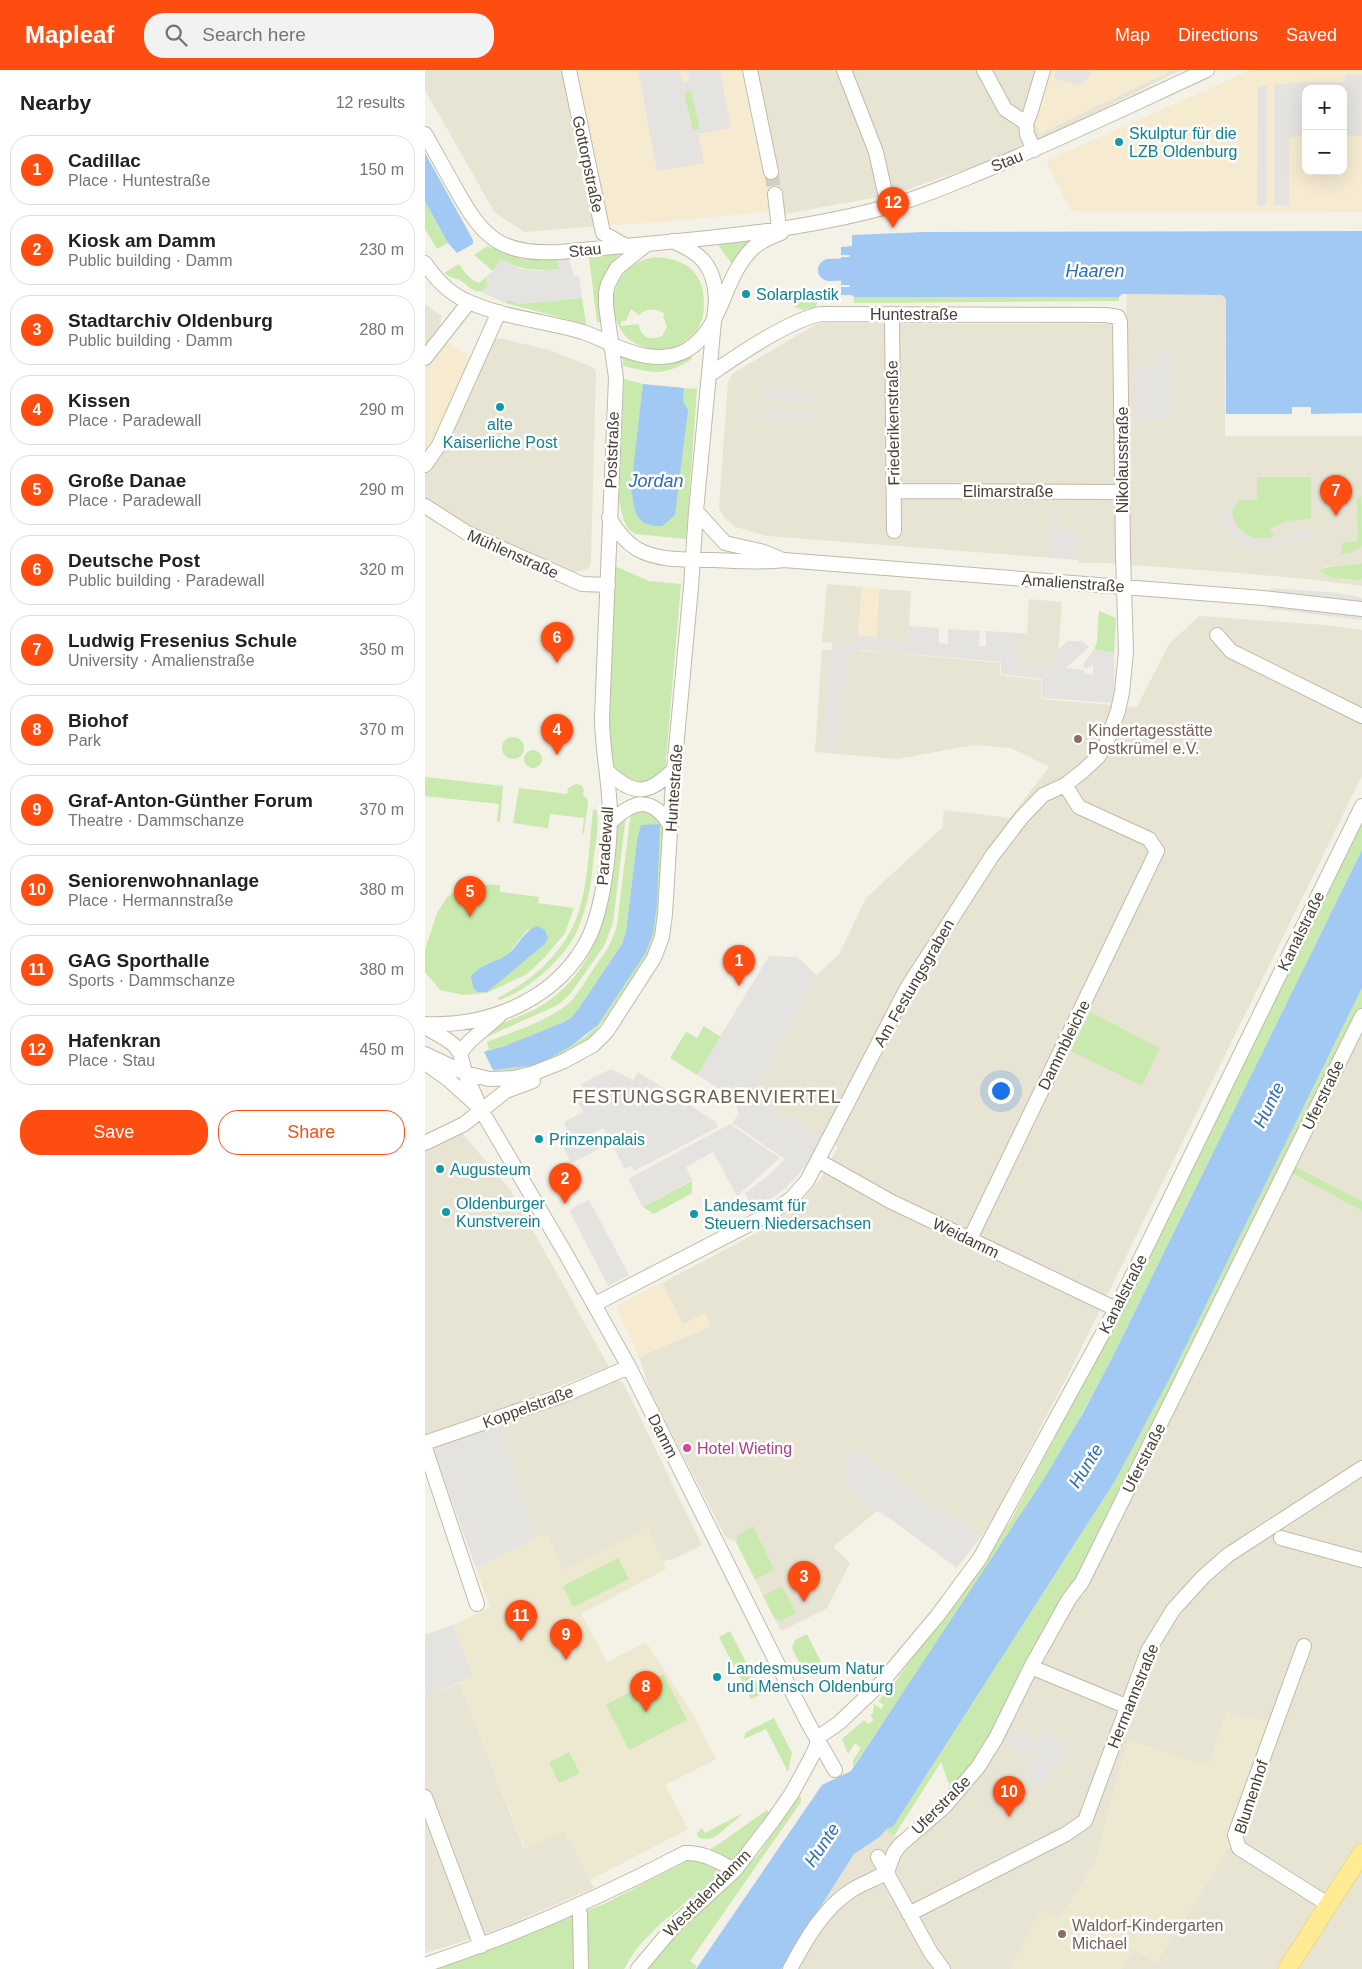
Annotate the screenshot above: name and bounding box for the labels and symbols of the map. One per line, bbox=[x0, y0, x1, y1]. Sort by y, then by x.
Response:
street label: Gottorpstraße bbox=[569, 114, 607, 214]
place label: Skulptur für die LZB Oldenburg bbox=[1129, 125, 1238, 160]
marker: Skulptur für die LZB Oldenburg bbox=[1113, 136, 1125, 148]
street label: Stau bbox=[989, 147, 1025, 175]
pin: 12 bbox=[877, 187, 909, 228]
street label: Stau bbox=[568, 240, 602, 260]
water label: Haaren bbox=[1065, 261, 1125, 281]
place label: Solarplastik bbox=[756, 286, 840, 303]
marker: Solarplastik bbox=[740, 288, 752, 300]
street label: Huntestraße bbox=[870, 306, 958, 323]
street label: Friederikenstraße bbox=[883, 360, 903, 486]
marker: alte Kaiserliche Post bbox=[494, 401, 506, 413]
street label: Nikolausstraße bbox=[1114, 407, 1131, 513]
street label: Poststraße bbox=[602, 411, 622, 489]
place label: alte Kaiserliche Post bbox=[443, 416, 558, 451]
water label: Jordan bbox=[627, 471, 684, 491]
pin: 7 bbox=[1320, 475, 1352, 516]
street label: Elimarstraße bbox=[963, 483, 1053, 500]
street label: Mühlenstraße bbox=[465, 526, 561, 582]
street label: Amalienstraße bbox=[1021, 571, 1125, 595]
pin: 6 bbox=[541, 622, 573, 663]
pin: 4 bbox=[541, 714, 573, 755]
place label: Kindertagesstätte Postkrümel e.V. bbox=[1088, 722, 1213, 757]
marker: Kindertagesstätte Postkrümel e.V. bbox=[1072, 733, 1084, 745]
street label: Huntestraße bbox=[662, 743, 686, 833]
street label: Paradewall bbox=[594, 806, 616, 886]
pin: 5 bbox=[454, 876, 486, 917]
street label: Kanalstraße bbox=[1274, 888, 1328, 973]
street label: Am Festungsgraben bbox=[871, 916, 957, 1050]
pin: 1 bbox=[723, 945, 755, 986]
street label: Dammbleiche bbox=[1035, 997, 1093, 1093]
street label: Uferstraße bbox=[1299, 1057, 1347, 1133]
your location bbox=[988, 1078, 1014, 1104]
water label: Hunte bbox=[1249, 1079, 1289, 1131]
district label: FESTUNGSGRABENVIERTEL bbox=[572, 1087, 842, 1107]
place label: Prinzenpalais bbox=[549, 1131, 645, 1148]
marker: Prinzenpalais bbox=[533, 1133, 545, 1145]
place label: Augusteum bbox=[450, 1161, 531, 1178]
marker: Augusteum bbox=[434, 1163, 446, 1175]
pin: 2 bbox=[549, 1163, 581, 1204]
place label: Oldenburger Kunstverein bbox=[456, 1195, 546, 1230]
place label: Landesamt für Steuern Niedersachsen bbox=[704, 1197, 871, 1232]
marker: Oldenburger Kunstverein bbox=[440, 1206, 452, 1218]
marker: Landesamt für Steuern Niedersachsen bbox=[688, 1208, 700, 1220]
street label: Weidamm bbox=[930, 1215, 1002, 1261]
street label: Kanalstraße bbox=[1096, 1252, 1150, 1336]
street label: Koppelstraße bbox=[480, 1383, 576, 1431]
street label: Damm bbox=[645, 1411, 681, 1461]
street label: Uferstraße bbox=[1119, 1420, 1169, 1496]
place label: Hotel Wieting bbox=[697, 1440, 792, 1457]
water label: Hunte bbox=[1065, 1440, 1107, 1492]
marker: Hotel Wieting bbox=[681, 1442, 693, 1454]
pin: 3 bbox=[788, 1561, 820, 1602]
pin: 11 bbox=[505, 1600, 537, 1641]
pin: 9 bbox=[550, 1619, 582, 1660]
street label: Hermannstraße bbox=[1104, 1641, 1162, 1751]
place label: Landesmuseum Natur und Mensch Oldenburg bbox=[727, 1660, 893, 1695]
pin: 8 bbox=[630, 1671, 662, 1712]
marker: Landesmuseum Natur und Mensch Oldenburg bbox=[711, 1671, 723, 1683]
street label: Blumenhof bbox=[1231, 1757, 1271, 1836]
street label: Uferstraße bbox=[908, 1772, 974, 1838]
pin: 10 bbox=[993, 1776, 1025, 1817]
water label: Hunte bbox=[800, 1819, 844, 1871]
street label: Westfalendamm bbox=[660, 1846, 754, 1940]
place label: Waldorf-Kindergarten Michael bbox=[1072, 1917, 1223, 1952]
marker: Waldorf-Kindergarten Michael bbox=[1056, 1928, 1068, 1940]

